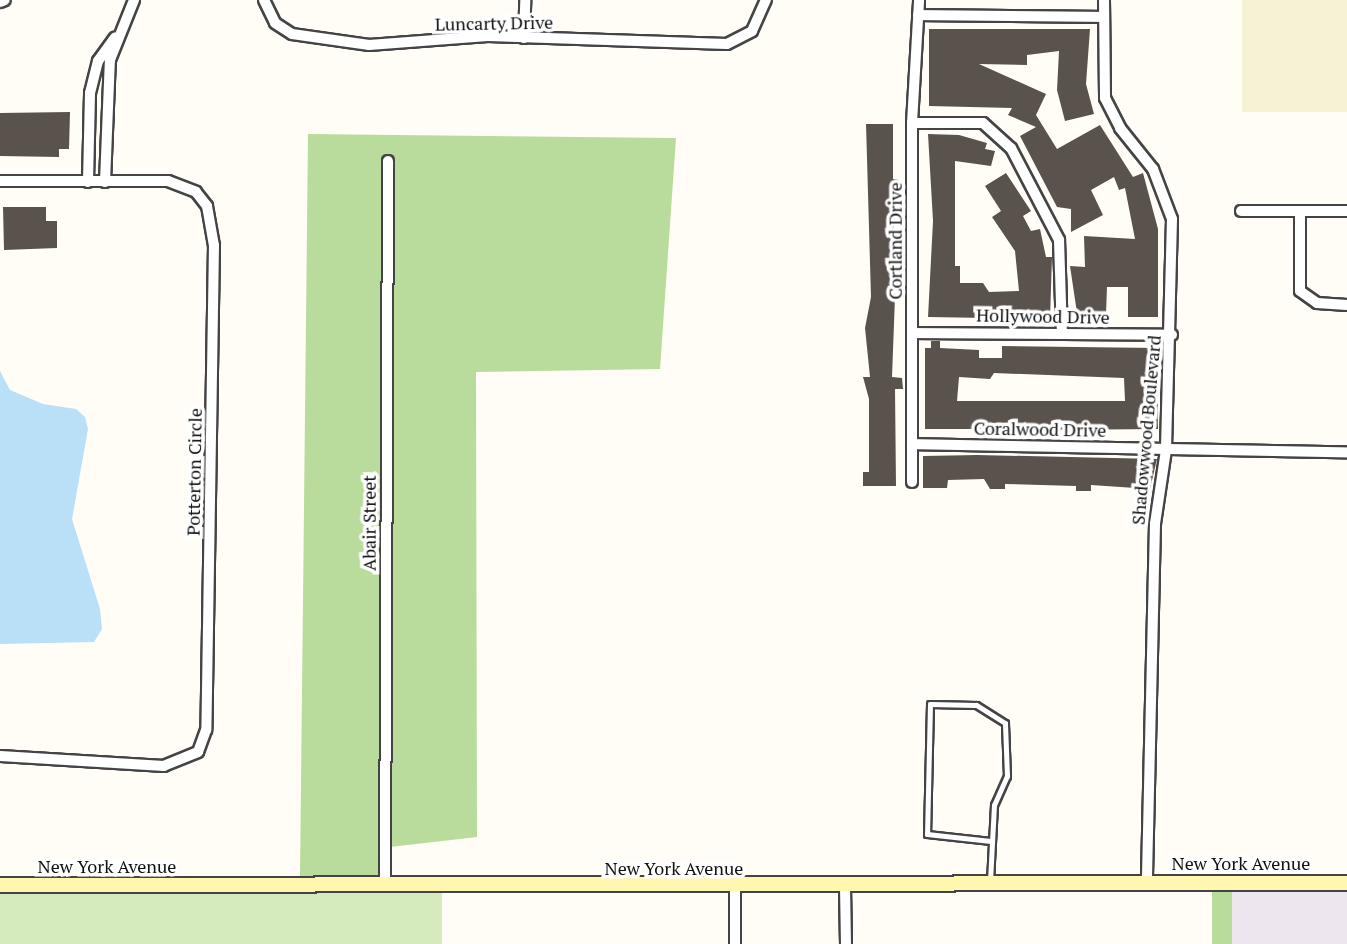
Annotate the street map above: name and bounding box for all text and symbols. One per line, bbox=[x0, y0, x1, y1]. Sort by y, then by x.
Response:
street label: Luncarty Drive bbox=[435, 11, 553, 35]
street label: Cortland Drive bbox=[884, 182, 906, 300]
street label: Hollywood Drive bbox=[976, 304, 1110, 328]
street label: Shadowwood Boulevard bbox=[1127, 334, 1165, 526]
street label: Potterton Circle bbox=[182, 408, 206, 536]
street label: Coralwood Drive bbox=[974, 417, 1106, 441]
street label: Abair Street bbox=[358, 475, 380, 571]
street label: New York Avenue bbox=[1171, 852, 1311, 874]
street label: New York Avenue bbox=[37, 855, 177, 877]
street label: New York Avenue bbox=[604, 857, 744, 879]

